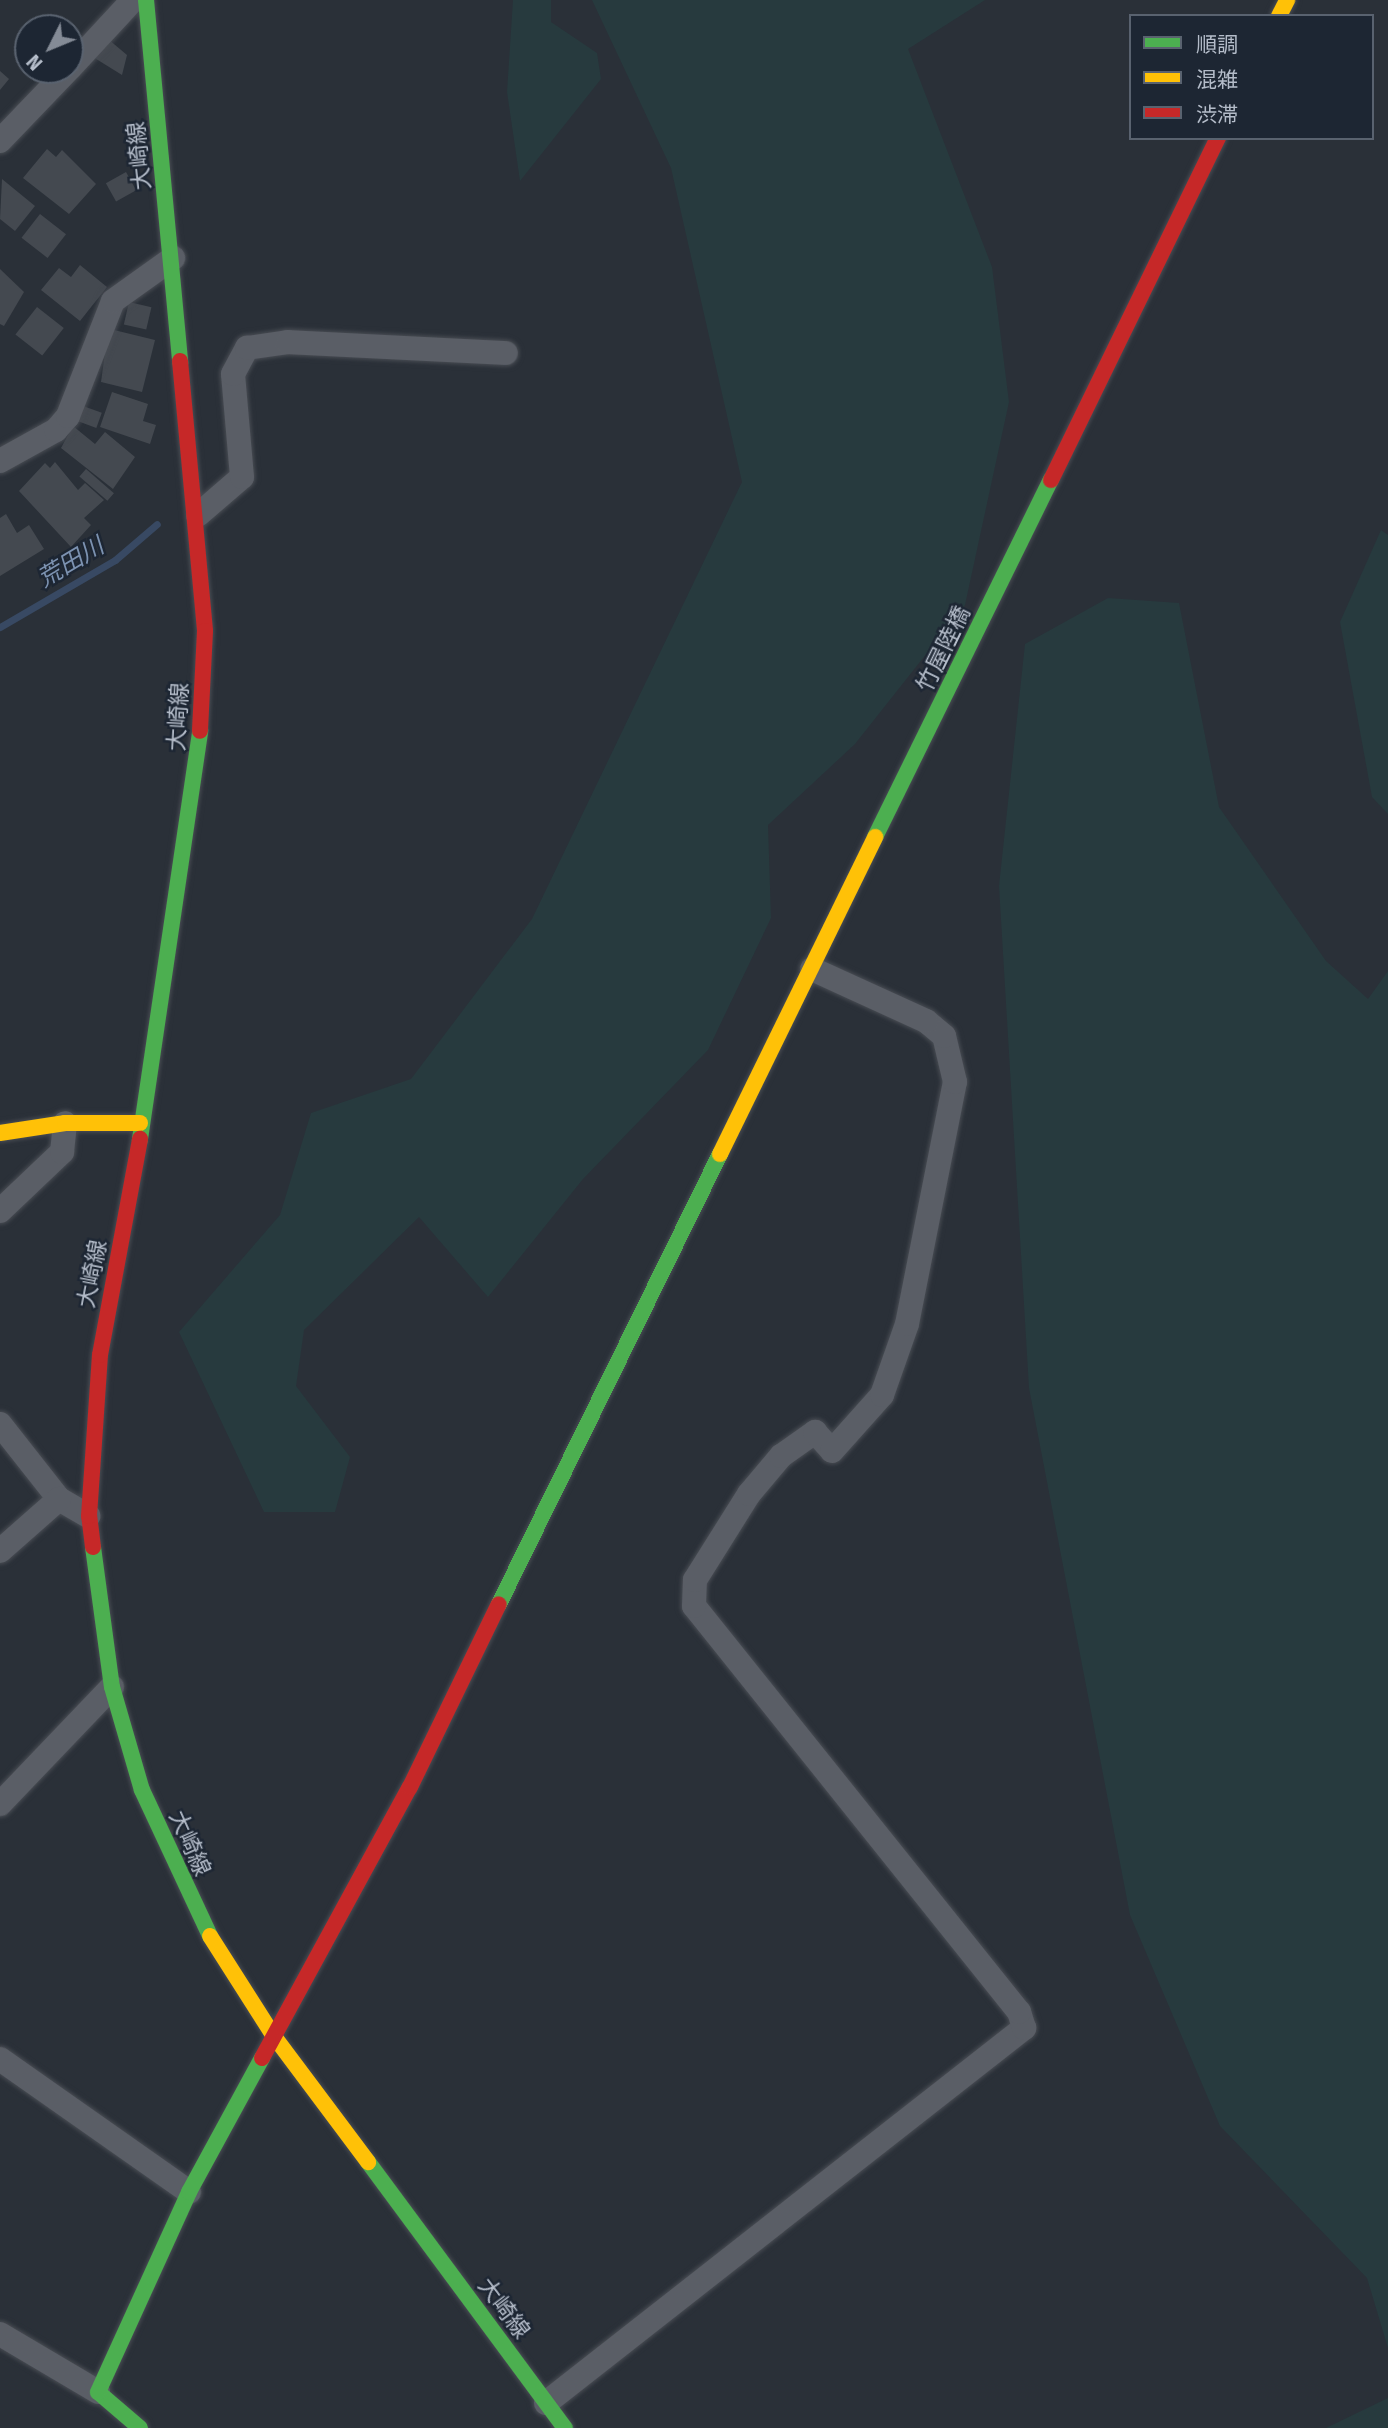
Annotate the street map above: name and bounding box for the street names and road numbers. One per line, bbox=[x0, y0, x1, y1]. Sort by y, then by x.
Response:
street label: 大崎線 bbox=[122, 120, 156, 192]
street label: 竹屋陸橋 bbox=[910, 602, 976, 696]
street label: 大崎線 bbox=[162, 682, 194, 752]
street label: 大崎線 bbox=[72, 1238, 112, 1310]
street label: 大崎線 bbox=[163, 1806, 217, 1880]
street label: 大崎線 bbox=[472, 2272, 536, 2344]

